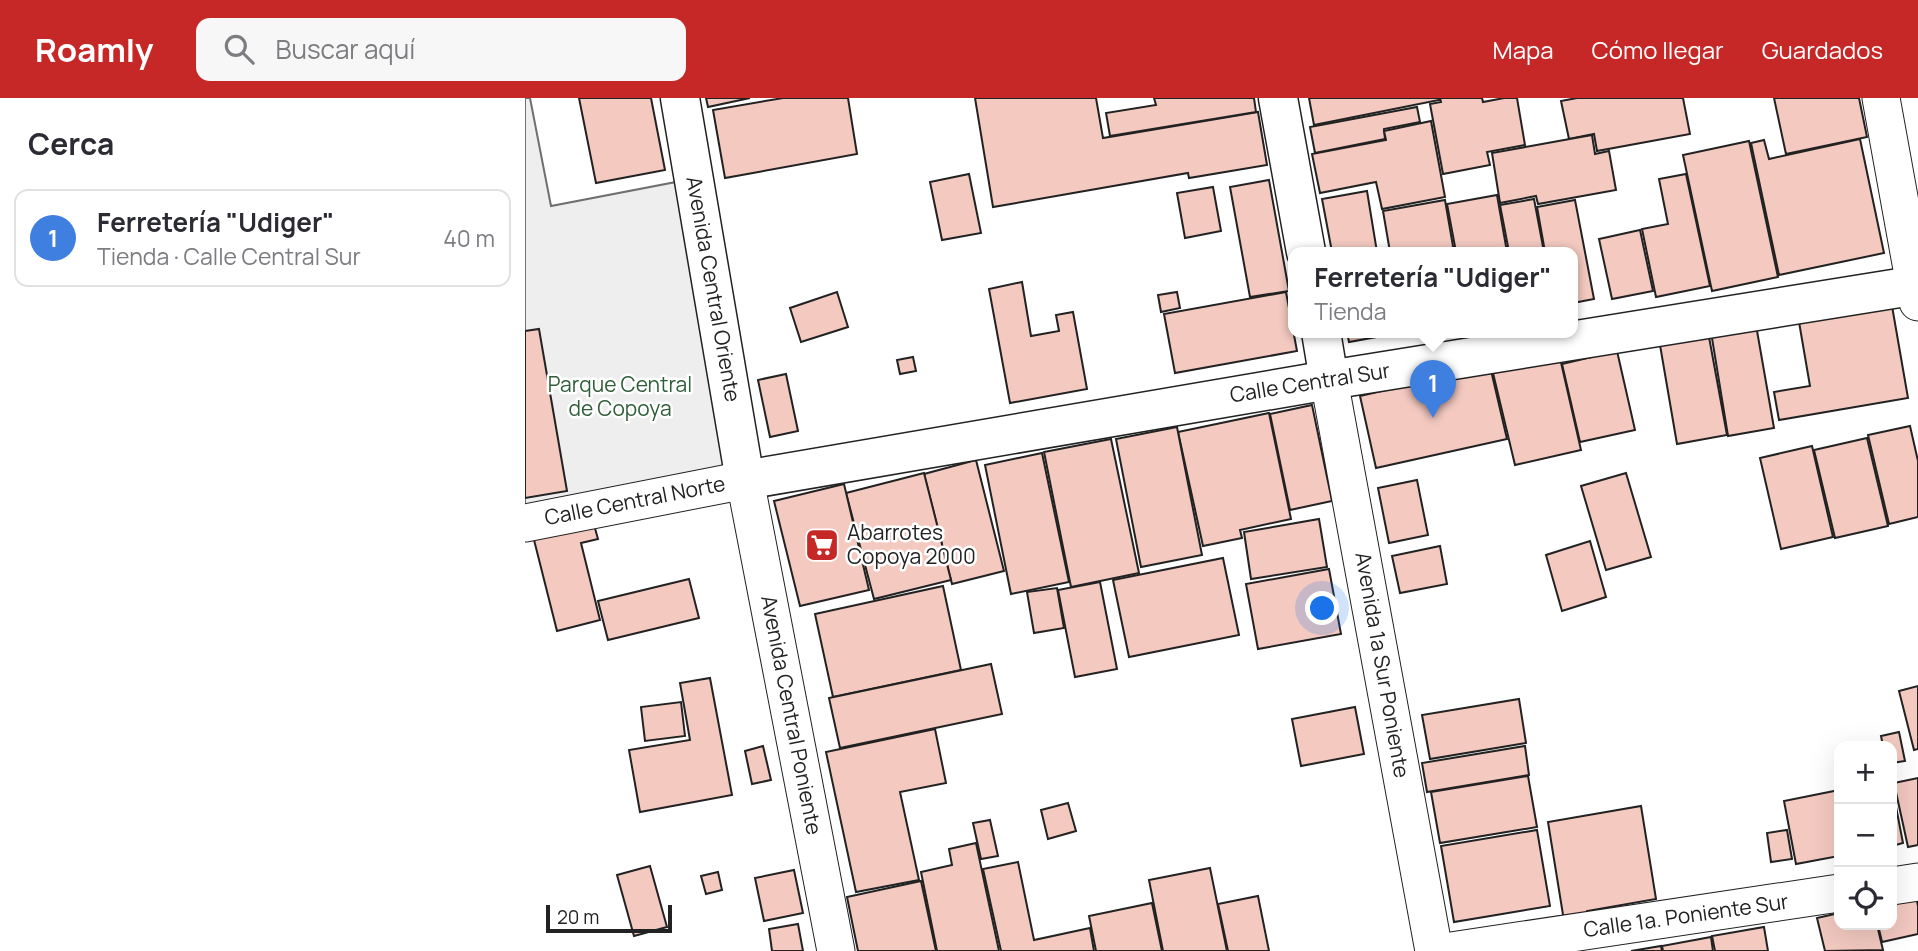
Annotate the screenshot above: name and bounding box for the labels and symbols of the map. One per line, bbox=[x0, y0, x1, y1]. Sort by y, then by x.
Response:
street label: Avenida Central Oriente bbox=[680, 174, 748, 404]
street label: Calle Central Sur bbox=[1228, 355, 1392, 408]
pin: 1 bbox=[1410, 360, 1456, 418]
park label: Parque Central de Copoya bbox=[548, 370, 692, 422]
street label: Calle Central Norte bbox=[542, 469, 727, 531]
place label: Abarrotes Copoya 2000 bbox=[847, 518, 976, 570]
supermarket icon: Abarrotes Copoya 2000 bbox=[803, 526, 841, 564]
street label: Avenida 1a Sur Poniente bbox=[1349, 550, 1417, 780]
your location bbox=[1305, 591, 1339, 625]
street label: Avenida Central Poniente bbox=[755, 593, 829, 837]
street label: Calle 1a. Poniente Sur bbox=[1582, 887, 1791, 943]
scale bar bbox=[546, 902, 672, 934]

